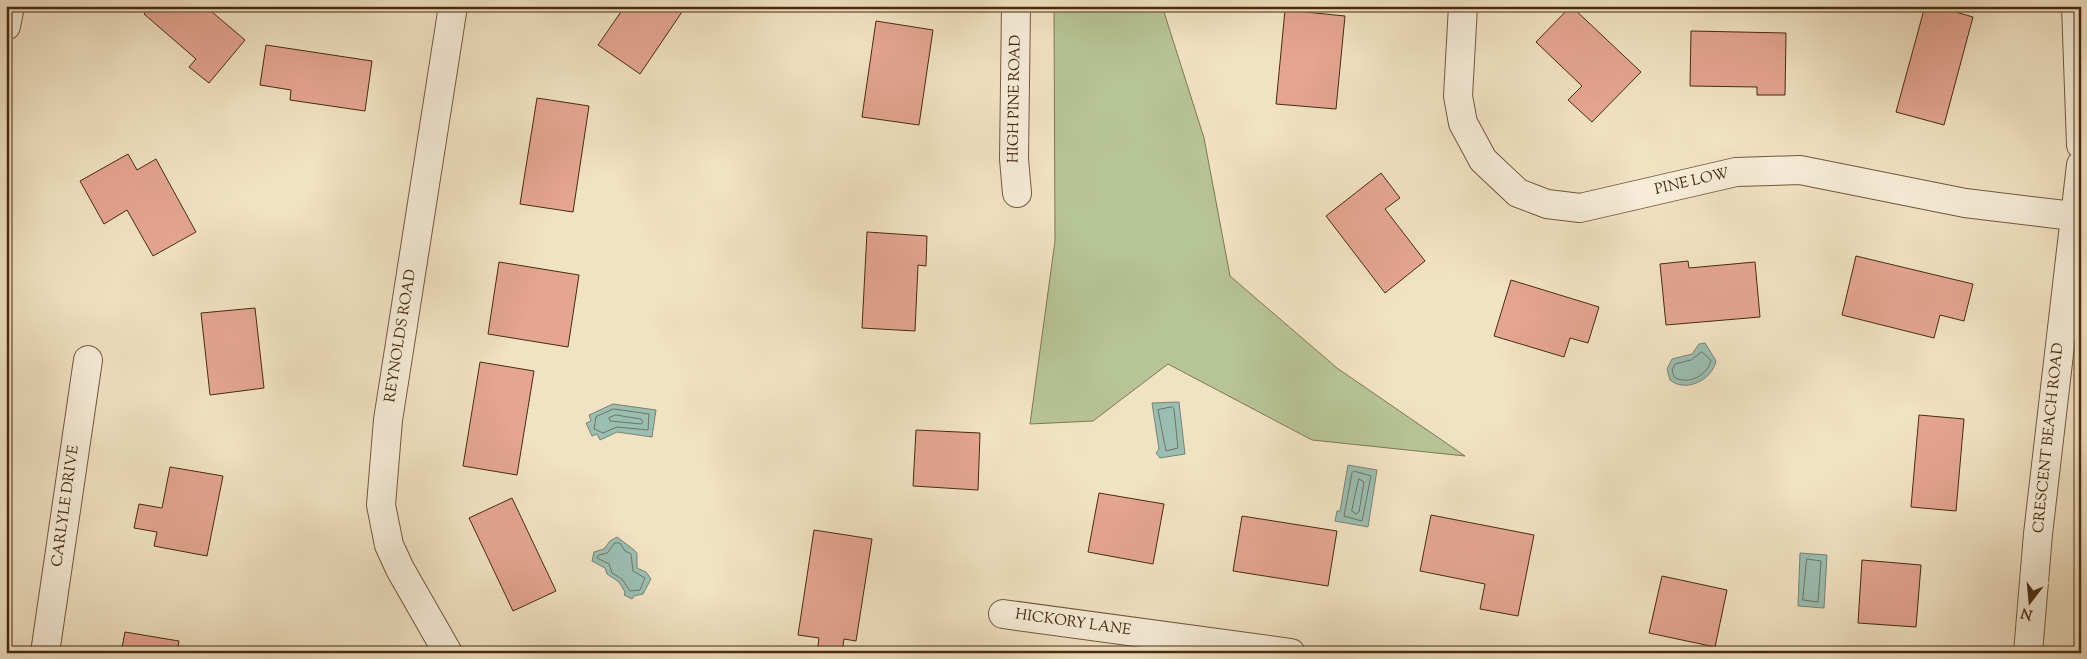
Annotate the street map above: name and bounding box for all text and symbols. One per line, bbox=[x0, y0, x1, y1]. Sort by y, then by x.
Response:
street label: HIGH PINE ROAD bbox=[1003, 35, 1027, 163]
street label: PINE LOW bbox=[1653, 163, 1732, 201]
street label: REYNOLDS ROAD bbox=[380, 268, 422, 404]
street label: CRESCENT BEACH ROAD bbox=[2029, 342, 2069, 534]
street label: CARLYLE DRIVE bbox=[47, 444, 85, 568]
north arrow bbox=[2004, 576, 2054, 626]
text: N bbox=[2019, 601, 2035, 624]
street label: HICKORY LANE bbox=[1014, 604, 1132, 642]

